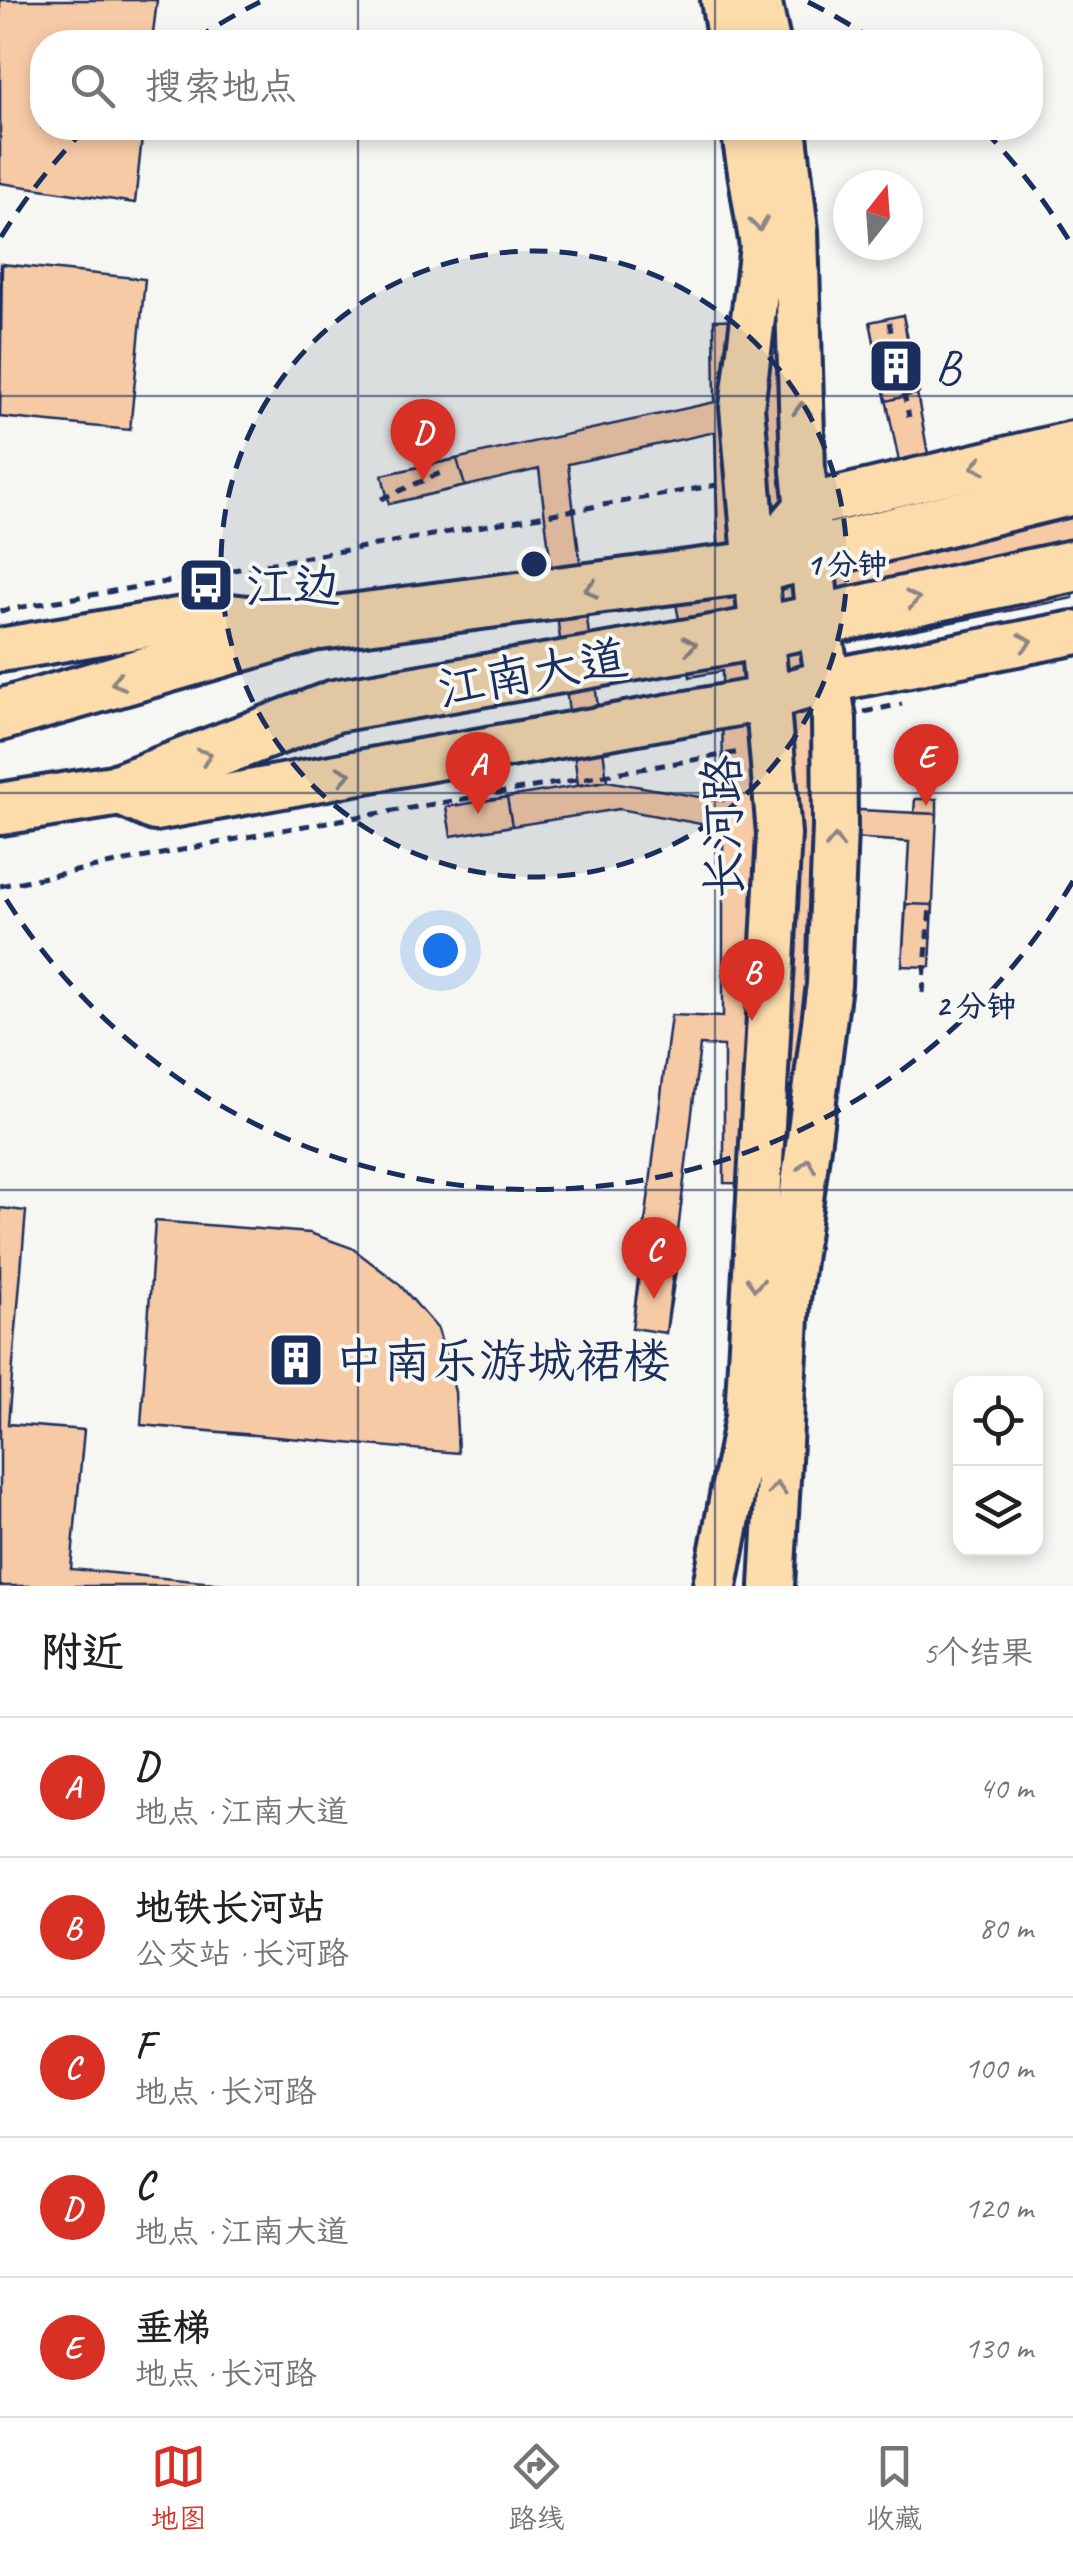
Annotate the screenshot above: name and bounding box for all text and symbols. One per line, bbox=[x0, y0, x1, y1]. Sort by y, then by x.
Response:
search box bbox=[30, 30, 1043, 140]
icon: search bbox=[65, 58, 120, 113]
text: 搜索地点 bbox=[145, 63, 297, 110]
north arrow bbox=[833, 170, 923, 260]
one-way arrow bbox=[747, 216, 768, 232]
building icon: B bbox=[866, 336, 926, 396]
place label: B bbox=[935, 337, 963, 397]
pin: D bbox=[390, 398, 456, 481]
one-way arrow bbox=[791, 401, 812, 417]
one-way arrow bbox=[970, 454, 987, 475]
text: 1 分钟 bbox=[807, 545, 887, 583]
centre of rings bbox=[516, 546, 552, 582]
bus stop icon: 江边 bbox=[176, 555, 236, 615]
place label: 江边 bbox=[245, 556, 341, 616]
one-way arrow bbox=[583, 577, 600, 598]
one-way arrow bbox=[904, 590, 921, 611]
street label: 江南大道 bbox=[432, 627, 632, 719]
one-way arrow bbox=[1018, 632, 1034, 653]
one-way arrow bbox=[682, 635, 699, 656]
one-way arrow bbox=[110, 670, 127, 691]
pin: E bbox=[894, 724, 958, 806]
pin: A bbox=[446, 732, 510, 814]
one-way arrow bbox=[195, 747, 213, 767]
street label: 长河路 bbox=[692, 754, 754, 900]
one-way arrow bbox=[336, 765, 353, 786]
one-way arrow bbox=[824, 833, 845, 849]
your location bbox=[415, 925, 466, 976]
pin: B bbox=[720, 938, 784, 1021]
text: 2 分钟 bbox=[936, 987, 1016, 1025]
one-way arrow bbox=[795, 1157, 816, 1174]
pin: C bbox=[622, 1216, 686, 1299]
one-way arrow bbox=[745, 1277, 766, 1293]
building icon: 中南乐游城裙楼 bbox=[266, 1330, 326, 1390]
place label: 中南乐游城裙楼 bbox=[335, 1331, 671, 1391]
map controls bbox=[953, 1376, 1043, 1556]
button: locate bbox=[953, 1376, 1043, 1466]
button: layers bbox=[953, 1466, 1043, 1556]
one-way arrow bbox=[766, 1480, 787, 1496]
text: 附近 bbox=[40, 1626, 124, 1679]
text: 5个结果 bbox=[923, 1632, 1033, 1673]
text: D bbox=[135, 1742, 157, 1789]
text: A bbox=[64, 1767, 81, 1808]
text: 40 m bbox=[979, 1767, 1033, 1808]
text: 地点 · 江南大道 bbox=[135, 1791, 348, 1832]
text: 地铁长河站 bbox=[135, 1884, 325, 1931]
text: B bbox=[64, 1907, 81, 1948]
text: 80 m bbox=[979, 1907, 1033, 1948]
text: 公交站 · 长河路 bbox=[135, 1933, 348, 1974]
text: F bbox=[135, 2022, 153, 2069]
text: C bbox=[65, 2047, 80, 2088]
text: 100 m bbox=[964, 2047, 1033, 2088]
text: 地点 · 长河路 bbox=[135, 2071, 316, 2112]
text: C bbox=[135, 2162, 153, 2209]
text: D bbox=[63, 2187, 82, 2228]
text: 120 m bbox=[964, 2187, 1033, 2228]
text: 地点 · 江南大道 bbox=[135, 2211, 348, 2252]
text: 垂梯 bbox=[135, 2304, 211, 2351]
text: E bbox=[64, 2327, 81, 2368]
text: 130 m bbox=[964, 2327, 1033, 2368]
text: 地点 · 长河路 bbox=[135, 2353, 316, 2394]
tab: 地图 bbox=[151, 2439, 207, 2536]
tab: 路线 bbox=[508, 2439, 564, 2536]
tab: 收藏 bbox=[866, 2439, 922, 2536]

